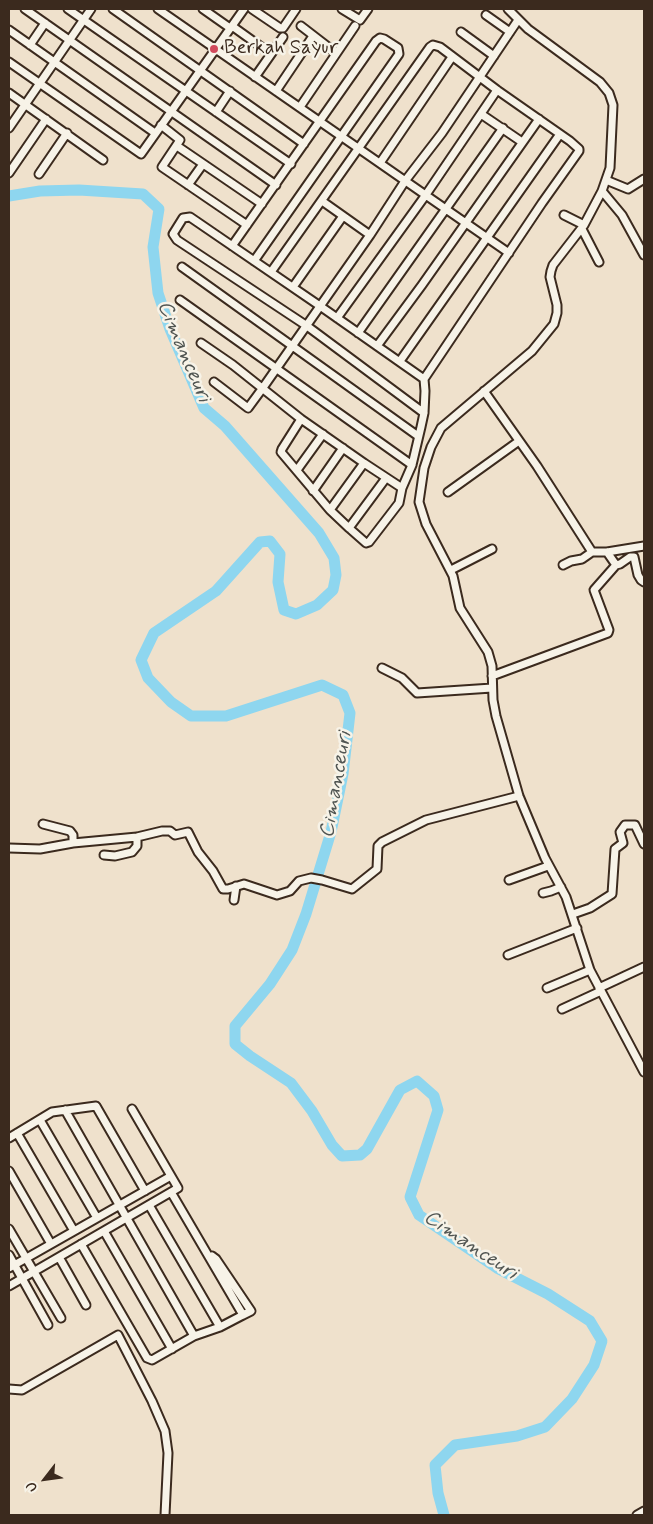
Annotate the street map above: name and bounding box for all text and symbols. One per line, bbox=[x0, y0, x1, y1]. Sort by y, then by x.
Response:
place label: Berkah Sayur bbox=[224, 37, 338, 61]
marker: Berkah Sayur bbox=[208, 43, 220, 55]
water label: Cimanceuri bbox=[150, 297, 216, 407]
water label: Cimanceuri bbox=[315, 730, 359, 840]
water label: Cimanceuri bbox=[418, 1205, 522, 1287]
north arrow bbox=[20, 1454, 70, 1504]
text: U bbox=[22, 1478, 42, 1495]

